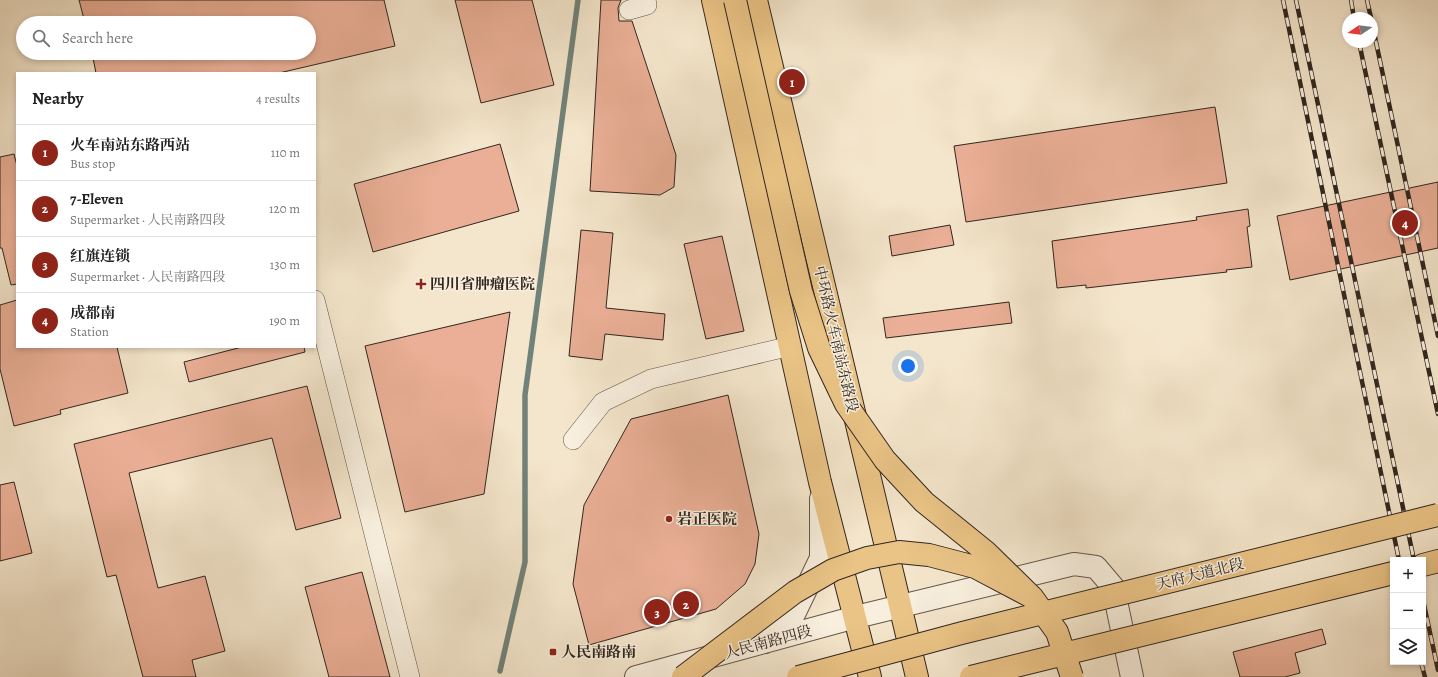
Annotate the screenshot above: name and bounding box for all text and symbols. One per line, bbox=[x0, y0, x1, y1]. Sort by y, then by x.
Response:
north arrow bbox=[1342, 12, 1378, 48]
search box bbox=[16, 16, 316, 60]
icon: search bbox=[30, 27, 52, 49]
text: Search here bbox=[62, 28, 133, 48]
pin: 1 bbox=[779, 67, 805, 97]
text: Nearby bbox=[32, 87, 83, 110]
text: 4 results bbox=[256, 90, 300, 107]
text: 火车南站东路西站 bbox=[70, 135, 190, 155]
text: 1 bbox=[43, 144, 47, 161]
text: 110 m bbox=[271, 144, 300, 161]
text: Bus stop bbox=[70, 155, 115, 172]
text: 7-Eleven bbox=[70, 189, 123, 209]
text: 2 bbox=[42, 200, 48, 217]
text: 120 m bbox=[269, 200, 300, 217]
pin: 4 bbox=[1392, 208, 1418, 238]
text: Supermarket · 人民南路四段 bbox=[70, 211, 225, 228]
text: 红旗连锁 bbox=[70, 246, 130, 266]
text: 3 bbox=[42, 256, 48, 273]
text: 130 m bbox=[270, 256, 300, 273]
street label: 中环路火车南站东路段 bbox=[809, 264, 863, 414]
text: Supermarket · 人民南路四段 bbox=[70, 268, 225, 285]
place label: 四川省肿瘤医院 bbox=[430, 274, 535, 294]
marker: 四川省肿瘤医院 bbox=[415, 278, 427, 290]
text: 成都南 bbox=[70, 303, 115, 323]
text: 4 bbox=[42, 312, 48, 329]
text: 190 m bbox=[269, 312, 300, 329]
text: Station bbox=[70, 323, 109, 340]
your location bbox=[898, 356, 918, 376]
place label: 岩正医院 bbox=[677, 509, 737, 529]
marker: 岩正医院 bbox=[664, 514, 674, 524]
street label: 天府大道北段 bbox=[1154, 553, 1246, 595]
map controls bbox=[1390, 557, 1426, 665]
button: + bbox=[1390, 557, 1426, 593]
pin: 2 bbox=[673, 589, 699, 619]
button: − bbox=[1390, 593, 1426, 629]
pin: 3 bbox=[644, 597, 670, 627]
street label: 人民南路四段 bbox=[722, 621, 814, 663]
button: layers bbox=[1390, 629, 1426, 665]
place label: 人民南路南 bbox=[561, 642, 636, 662]
marker: 人民南路南 bbox=[548, 647, 558, 657]

